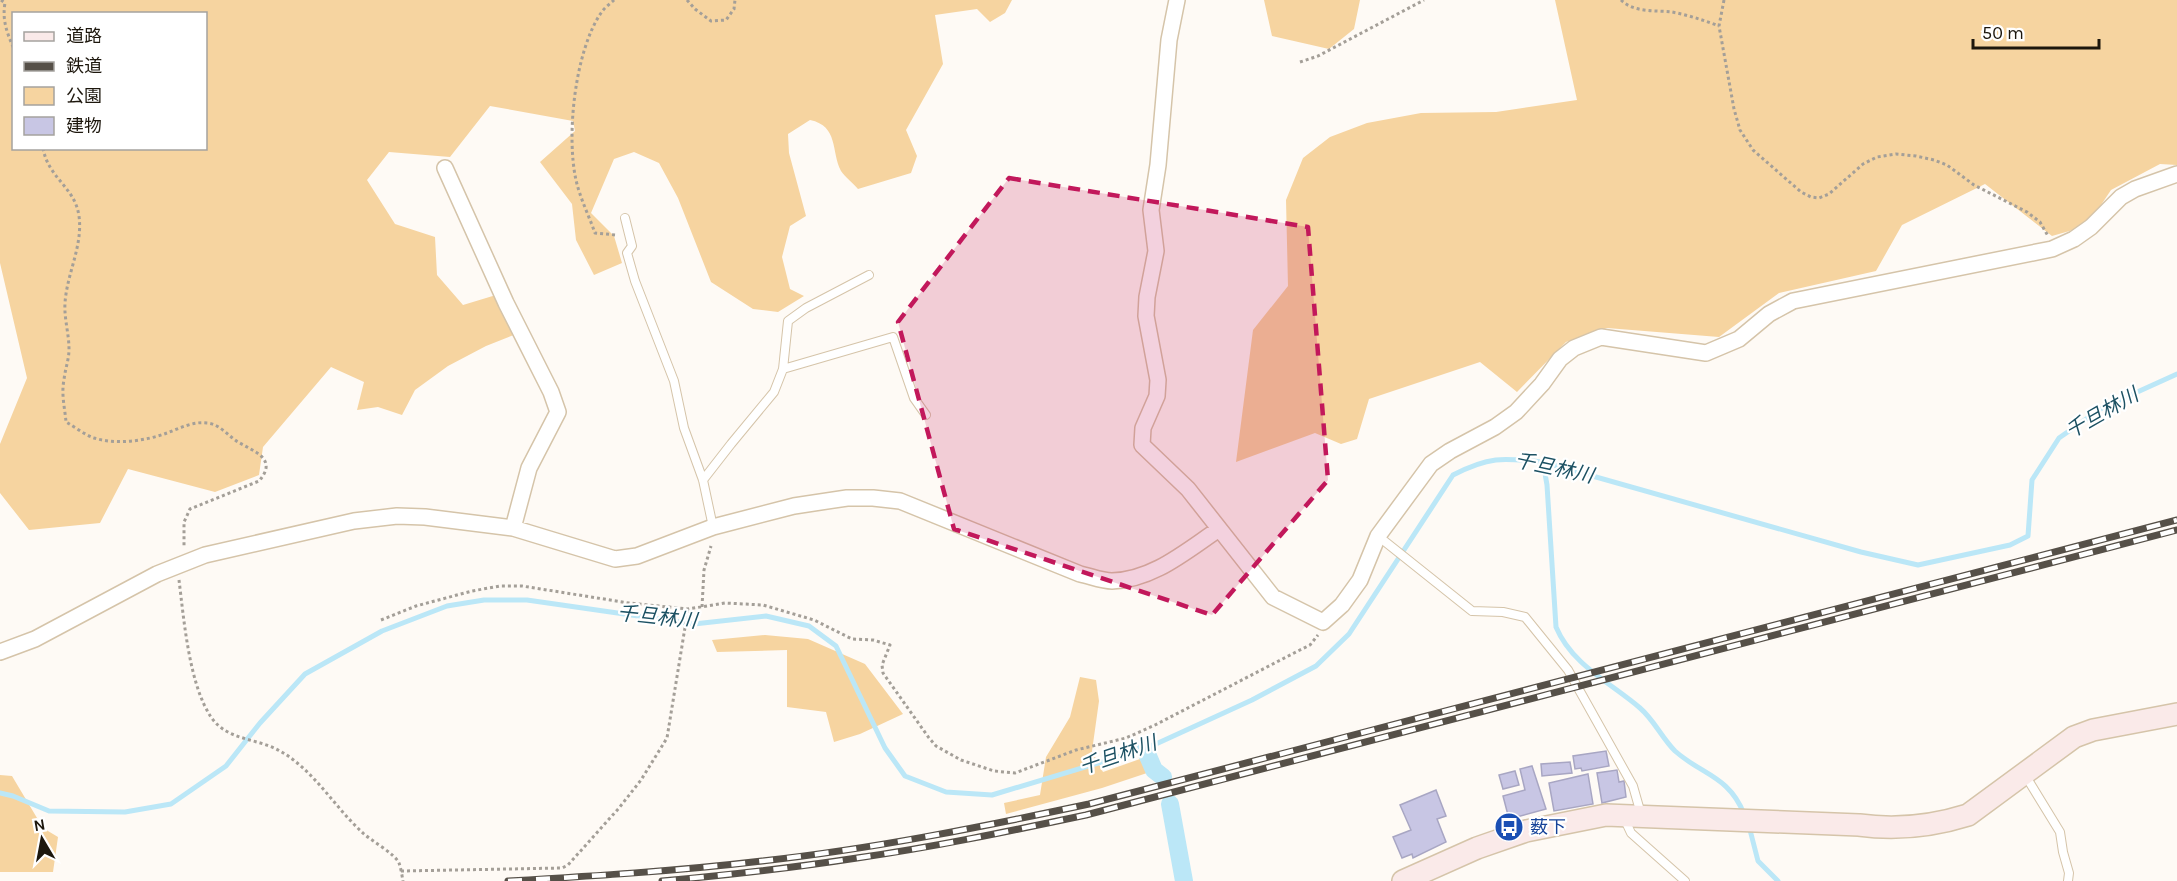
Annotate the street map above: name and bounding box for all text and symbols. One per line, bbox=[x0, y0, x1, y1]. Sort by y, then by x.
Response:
legend bbox=[12, 12, 207, 150]
scale bar bbox=[1973, 12, 2099, 50]
text: 50 m bbox=[1982, 22, 2024, 44]
text: 道路 bbox=[66, 25, 102, 47]
text: 鉄道 bbox=[66, 55, 102, 77]
text: 公園 bbox=[66, 85, 102, 107]
text: 建物 bbox=[66, 115, 102, 137]
water label: 千旦林川 bbox=[2062, 382, 2144, 443]
water label: 千旦林川 bbox=[1512, 448, 1597, 488]
water label: 千旦林川 bbox=[616, 601, 700, 633]
water label: 千旦林川 bbox=[1076, 730, 1161, 779]
north arrow bbox=[12, 809, 72, 869]
bus stop icon: 薮下 bbox=[1493, 811, 1525, 843]
text: N bbox=[32, 814, 47, 835]
place label: 薮下 bbox=[1530, 816, 1566, 838]

